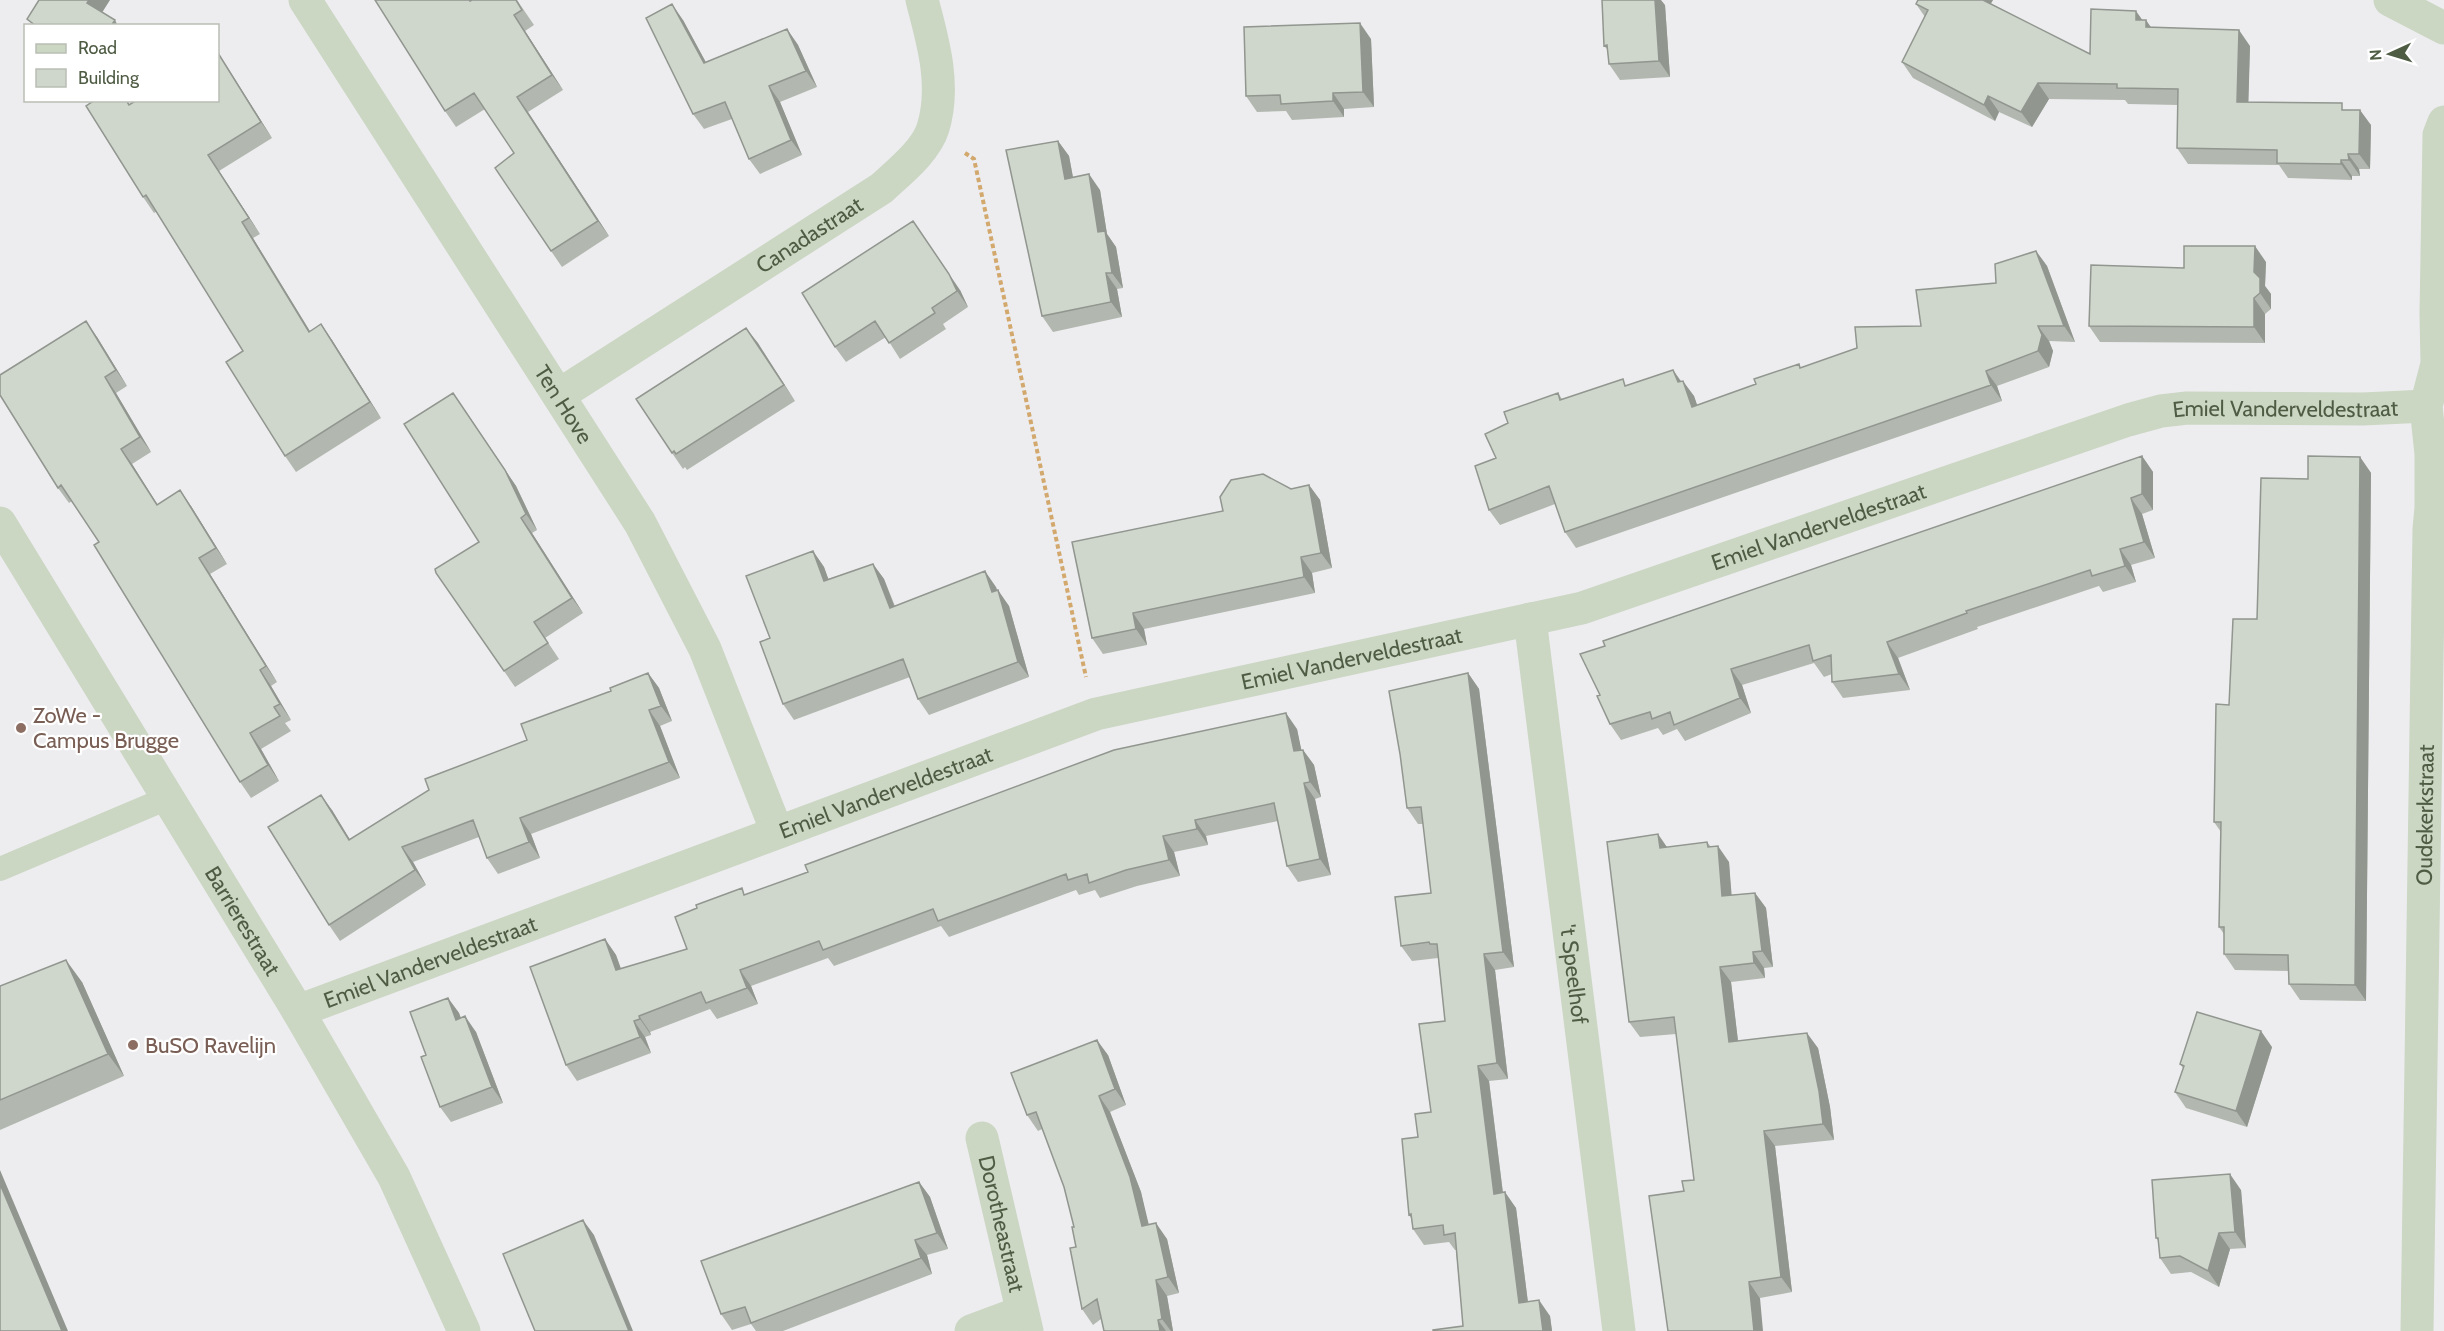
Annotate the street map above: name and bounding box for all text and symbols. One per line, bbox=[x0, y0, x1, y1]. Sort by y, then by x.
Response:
legend bbox=[24, 24, 219, 102]
north arrow bbox=[2360, 24, 2420, 84]
text: Road bbox=[78, 37, 117, 59]
text: N bbox=[2366, 49, 2385, 61]
text: Building bbox=[78, 67, 140, 89]
street label: Canadastraat bbox=[751, 191, 868, 279]
street label: Ten Hove bbox=[528, 360, 598, 449]
street label: Emiel Vanderveldestraat bbox=[2171, 394, 2399, 424]
street label: Emiel Vanderveldestraat bbox=[1708, 477, 1930, 577]
street label: Emiel Vanderveldestraat bbox=[1239, 621, 1465, 696]
place label: ZoWe - Campus Brugge bbox=[33, 702, 179, 754]
marker: ZoWe - Campus Brugge bbox=[14, 721, 28, 735]
street label: Emiel Vanderveldestraat bbox=[775, 741, 997, 845]
street label: Oudekerkstraat bbox=[2411, 744, 2440, 886]
street label: Barrierestraat bbox=[199, 861, 286, 981]
street label: Emiel Vanderveldestraat bbox=[320, 910, 541, 1014]
street label: 't Speelhof bbox=[1554, 923, 1594, 1026]
place label: BuSO Ravelijn bbox=[145, 1032, 276, 1059]
marker: BuSO Ravelijn bbox=[126, 1038, 140, 1052]
street label: Dorotheastraat bbox=[973, 1153, 1031, 1295]

